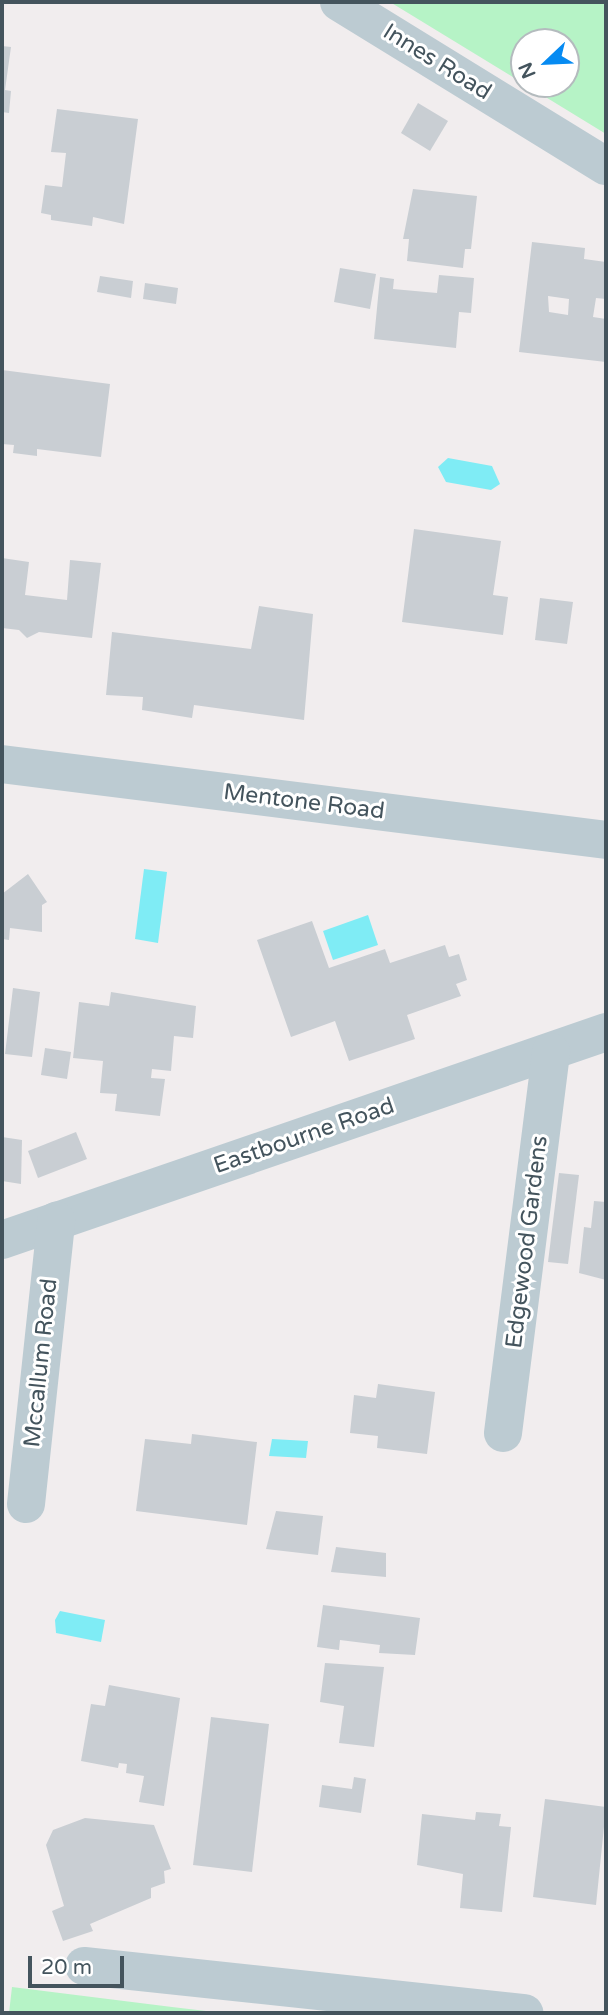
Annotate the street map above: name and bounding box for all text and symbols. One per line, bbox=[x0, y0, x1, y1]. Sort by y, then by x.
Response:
street label: Innes Road bbox=[378, 18, 496, 106]
north arrow bbox=[510, 28, 580, 98]
text: N bbox=[514, 59, 541, 82]
street label: Mentone Road bbox=[222, 778, 386, 826]
street label: Eastbourne Road bbox=[210, 1092, 398, 1180]
street label: Edgewood Gardens bbox=[500, 1134, 554, 1350]
street label: Mccallum Road bbox=[18, 1277, 64, 1449]
scale bar bbox=[32, 1941, 128, 1985]
text: 20 m bbox=[41, 1955, 92, 1980]

